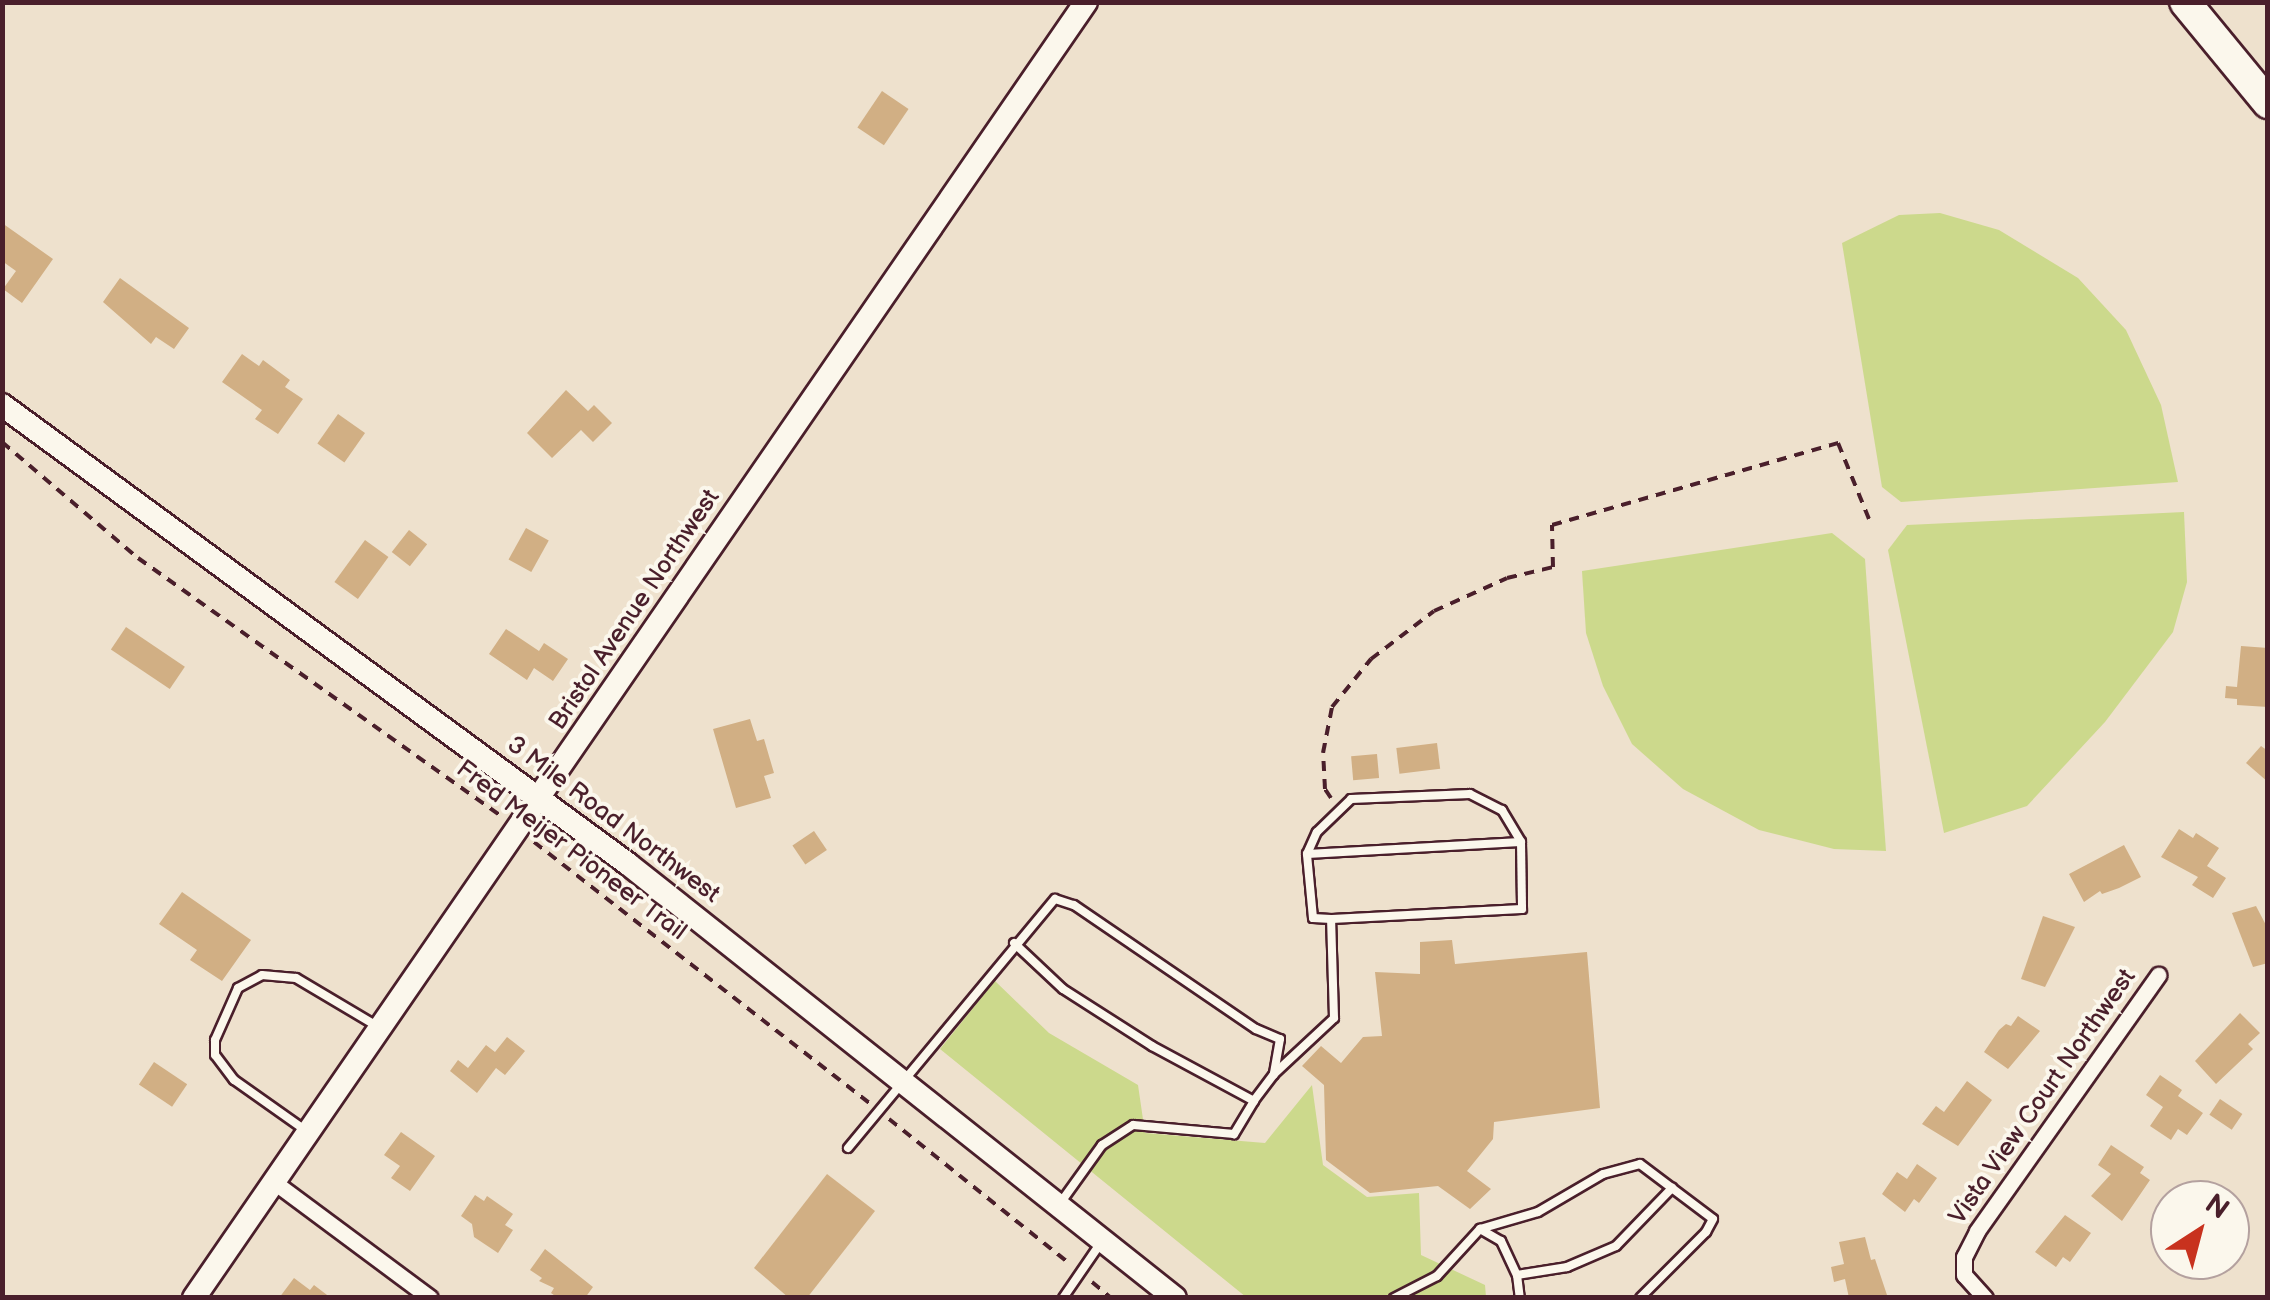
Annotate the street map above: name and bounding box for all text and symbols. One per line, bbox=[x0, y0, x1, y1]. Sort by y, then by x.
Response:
street label: Bristol Avenue Northwest bbox=[543, 484, 727, 736]
street label: 3 Mile Road Northwest bbox=[501, 730, 725, 910]
street label: Fred Meijer Pioneer Trail bbox=[450, 754, 692, 948]
street label: Vista View Court Northwest bbox=[1943, 963, 2143, 1231]
north arrow bbox=[2150, 1180, 2250, 1280]
text: N bbox=[2199, 1187, 2235, 1226]

